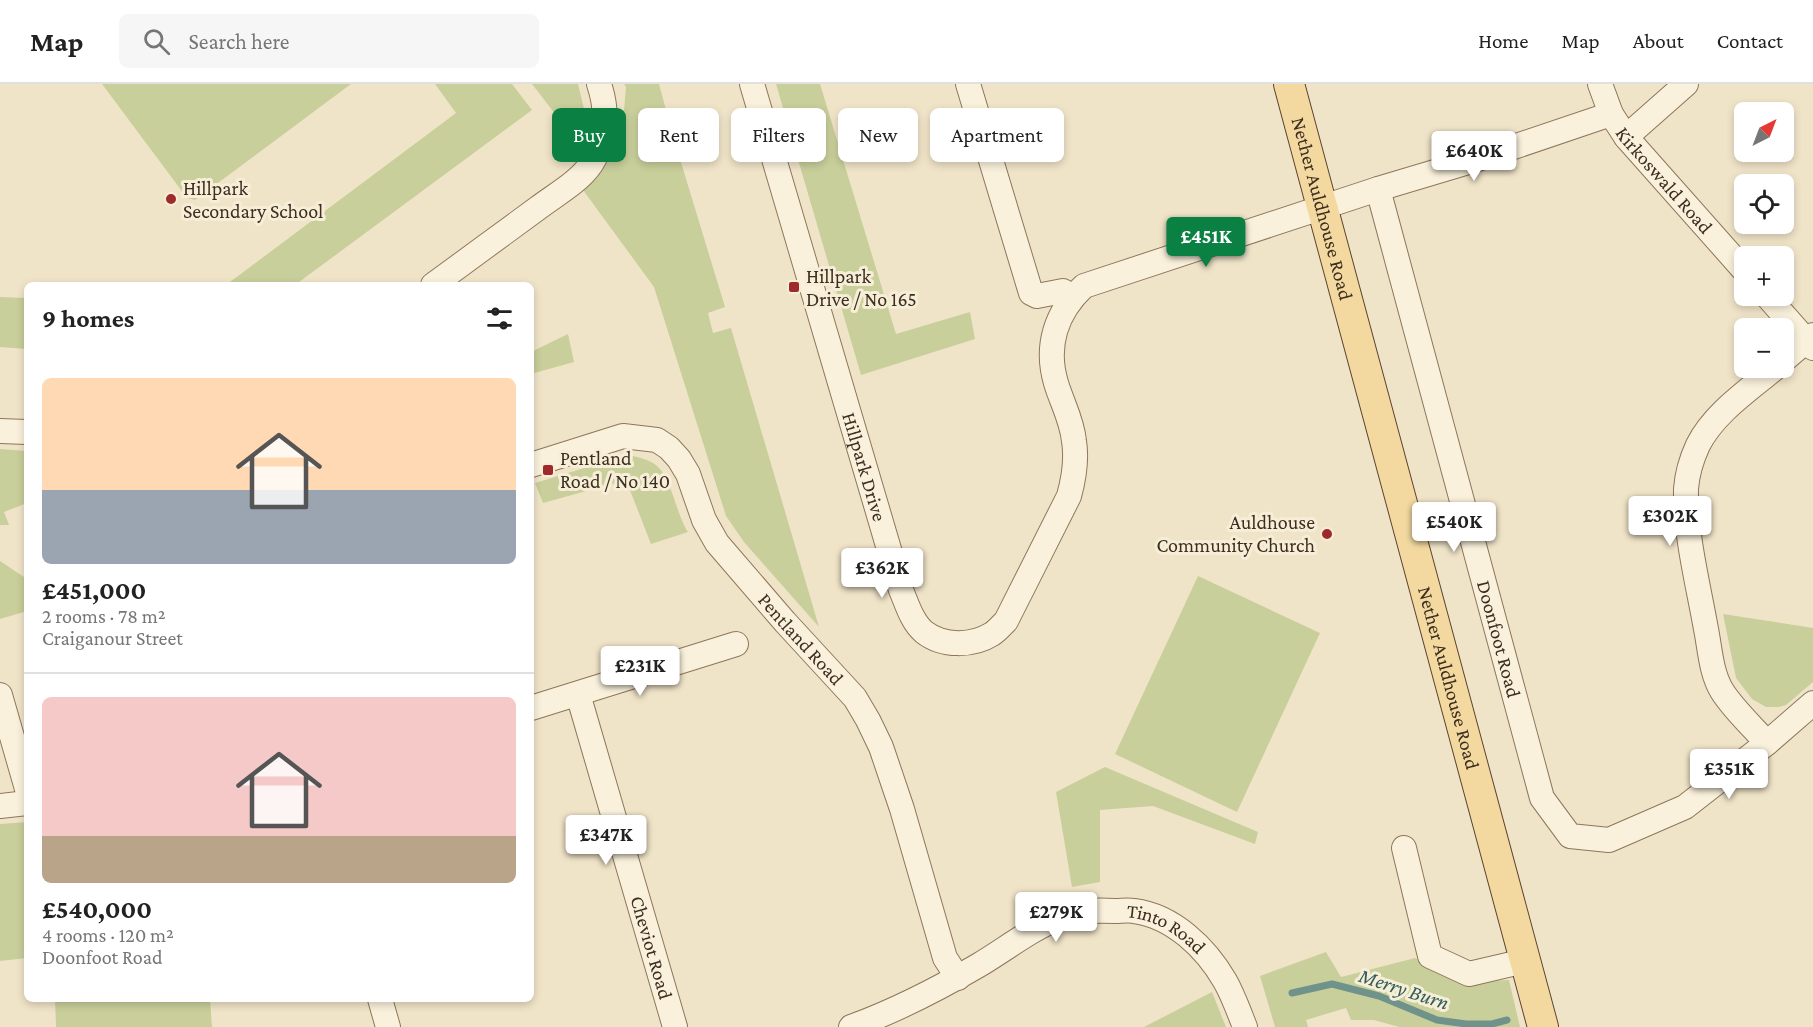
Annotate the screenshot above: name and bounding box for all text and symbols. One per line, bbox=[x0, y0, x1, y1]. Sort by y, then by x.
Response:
search box bbox=[119, 14, 539, 68]
icon: search bbox=[140, 25, 173, 58]
text: Map bbox=[30, 26, 83, 57]
text: Search here bbox=[188, 29, 289, 54]
text: Home bbox=[1478, 29, 1528, 53]
text: Map bbox=[1561, 29, 1600, 53]
text: About bbox=[1633, 29, 1684, 53]
text: Contact bbox=[1717, 29, 1783, 53]
north arrow bbox=[1734, 102, 1794, 162]
map controls bbox=[1734, 102, 1794, 378]
chip: Buy bbox=[552, 108, 626, 162]
chip: Rent bbox=[638, 108, 719, 162]
chip: Filters bbox=[731, 108, 826, 162]
chip: New bbox=[838, 108, 918, 162]
chip: Apartment bbox=[930, 108, 1064, 162]
street label: Nether Auldhouse Road bbox=[1287, 115, 1358, 303]
street label: Kirkoswald Road bbox=[1611, 123, 1717, 238]
pin: £640K bbox=[1432, 131, 1516, 182]
text: £640K bbox=[1445, 139, 1503, 161]
button: locate bbox=[1734, 174, 1794, 234]
place label: Hillpark Secondary School bbox=[183, 177, 323, 223]
marker: Hillpark Secondary School bbox=[164, 192, 178, 206]
pin: £451K bbox=[1164, 217, 1248, 268]
text: £451K bbox=[1180, 225, 1232, 247]
button: + bbox=[1734, 246, 1794, 306]
place label: Hillpark Drive / No 165 bbox=[806, 265, 917, 310]
marker: Hillpark Drive / No 165 bbox=[787, 280, 801, 294]
icon: filters bbox=[483, 302, 516, 335]
text: 9 homes bbox=[42, 304, 134, 333]
button: − bbox=[1734, 318, 1794, 378]
street label: Hillpark Drive bbox=[838, 410, 891, 524]
icon: home bbox=[225, 417, 333, 525]
place label: Pentland Road / No 140 bbox=[560, 447, 670, 492]
marker: Pentland Road / No 140 bbox=[541, 463, 555, 477]
pin: £302K bbox=[1628, 496, 1712, 547]
pin: £540K bbox=[1412, 502, 1496, 553]
text: £302K bbox=[1642, 504, 1698, 526]
text: £540K bbox=[1426, 510, 1482, 532]
place label: Auldhouse Community Church bbox=[1156, 511, 1315, 557]
marker: Auldhouse Community Church bbox=[1320, 527, 1334, 541]
pin: £362K bbox=[840, 548, 924, 599]
text: £362K bbox=[855, 556, 909, 578]
text: £451,000 bbox=[42, 576, 146, 605]
street label: Doonfoot Road bbox=[1473, 578, 1526, 700]
street label: Nether Auldhouse Road bbox=[1414, 584, 1484, 772]
street label: Pentland Road bbox=[754, 588, 848, 689]
text: 2 rooms · 78 m² bbox=[42, 605, 166, 627]
text: Craiganour Street bbox=[42, 627, 183, 649]
pin: £231K bbox=[598, 646, 682, 697]
text: £231K bbox=[615, 654, 665, 676]
icon: home bbox=[225, 736, 333, 844]
pin: £351K bbox=[1687, 749, 1771, 800]
text: £351K bbox=[1704, 757, 1754, 779]
pin: £347K bbox=[564, 815, 648, 866]
text: £347K bbox=[580, 823, 632, 845]
pin: £279K bbox=[1014, 892, 1098, 943]
street label: Cheviot Road bbox=[626, 893, 677, 1002]
text: £540,000 bbox=[42, 895, 152, 924]
street label: Tinto Road bbox=[1126, 899, 1211, 958]
text: £279K bbox=[1029, 900, 1083, 922]
text: 4 rooms · 120 m² bbox=[42, 924, 174, 946]
text: Doonfoot Road bbox=[42, 946, 163, 968]
water label: Merry Burn bbox=[1355, 963, 1452, 1015]

